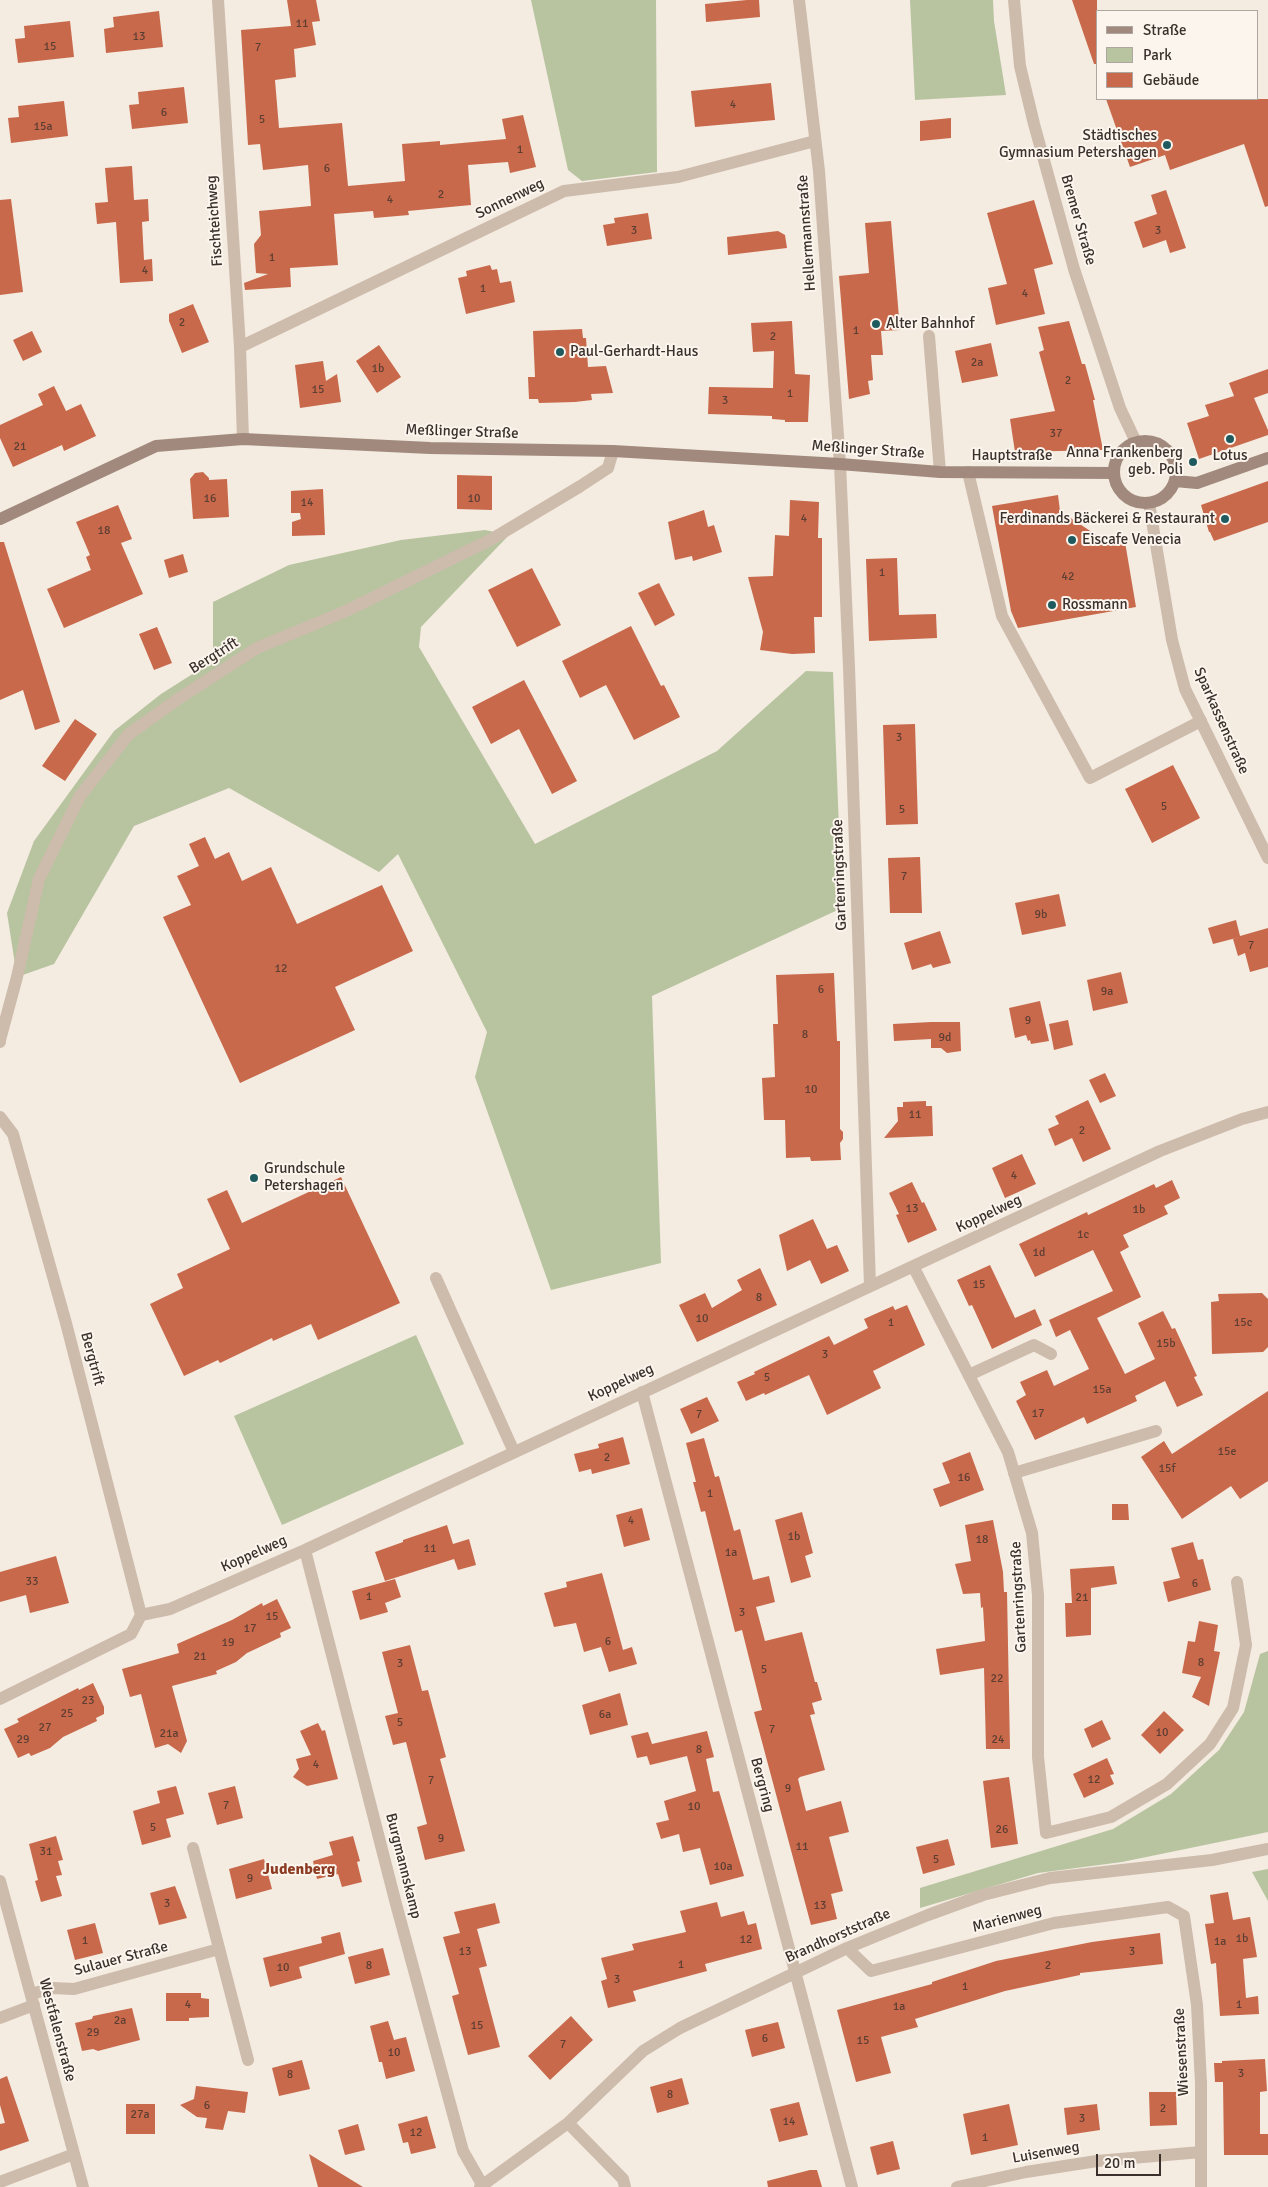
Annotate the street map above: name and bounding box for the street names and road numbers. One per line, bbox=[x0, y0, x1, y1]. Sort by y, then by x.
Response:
street label: Bremer Straße bbox=[1056, 173, 1100, 267]
street label: Hellermannstraße bbox=[794, 174, 820, 292]
street label: Fischteichweg bbox=[203, 175, 227, 267]
street label: Sonnenweg bbox=[473, 175, 547, 223]
street label: Meßlinger Straße bbox=[405, 421, 519, 443]
street label: Meßlinger Straße bbox=[811, 437, 925, 463]
street label: Hauptstraße bbox=[972, 447, 1052, 465]
street label: Bergtrift bbox=[186, 634, 242, 678]
street label: Sparkassenstraße bbox=[1189, 665, 1253, 777]
street label: Gartenringstraße bbox=[829, 819, 851, 931]
street label: Koppelweg bbox=[953, 1191, 1025, 1237]
street label: Bergtrift bbox=[76, 1330, 108, 1388]
street label: Koppelweg bbox=[585, 1360, 657, 1406]
street label: Koppelweg bbox=[218, 1531, 290, 1577]
street label: Gartenringstraße bbox=[1007, 1541, 1031, 1653]
street label: Bergring bbox=[746, 1756, 778, 1814]
street label: Burgmannskamp bbox=[381, 1811, 425, 1921]
street label: Marienweg bbox=[970, 1901, 1044, 1937]
street label: Brandhorststraße bbox=[783, 1905, 893, 1967]
street label: Sulauer Straße bbox=[72, 1938, 170, 1980]
street label: Westfalenstraße bbox=[35, 1976, 79, 2084]
street label: Wiesenstraße bbox=[1171, 2007, 1193, 2097]
street label: Luisenweg bbox=[1011, 2138, 1081, 2168]

